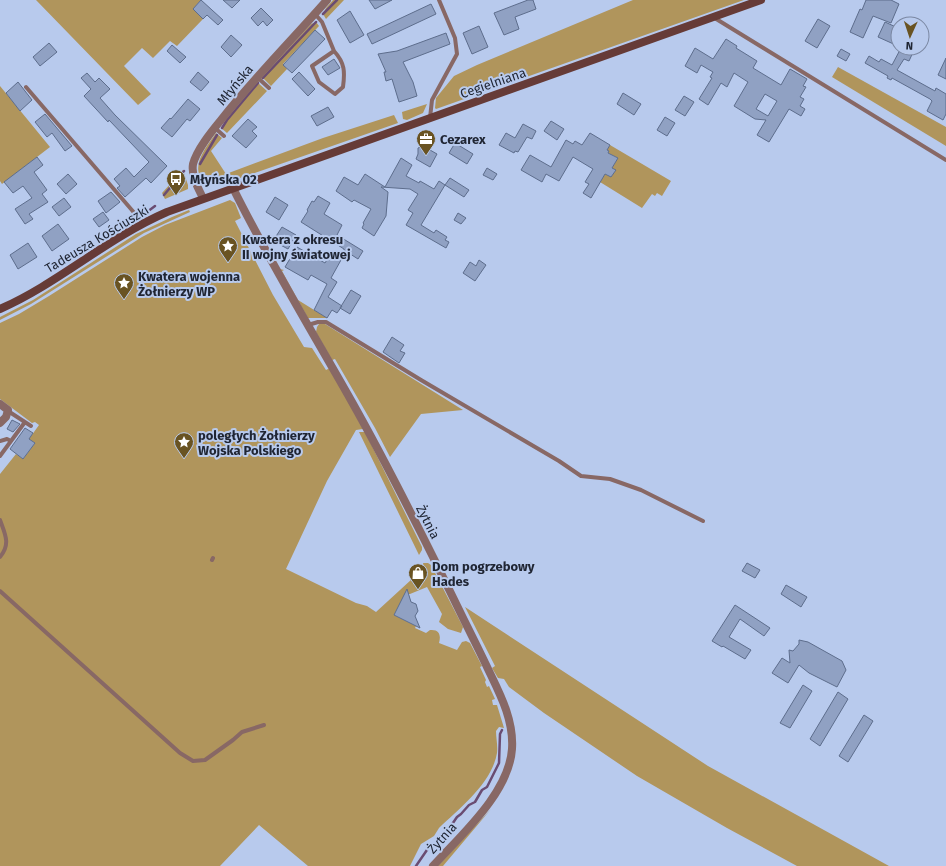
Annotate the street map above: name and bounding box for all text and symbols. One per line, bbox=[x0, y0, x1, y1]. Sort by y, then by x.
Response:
north arrow bbox=[890, 16, 930, 56]
text: N bbox=[906, 39, 913, 52]
street label: Młyńska bbox=[214, 62, 256, 108]
street label: Cegielniana bbox=[458, 65, 528, 101]
office icon: Cezarex bbox=[415, 128, 437, 156]
place label: Cezarex bbox=[440, 132, 486, 147]
bus stop icon: Młyńska 02 bbox=[165, 168, 187, 196]
place label: Młyńska 02 bbox=[190, 172, 257, 187]
street label: Tadeusza Kościuszki bbox=[42, 202, 152, 276]
place label: Kwatera z okresu II wojny światowej bbox=[242, 232, 351, 262]
place icon: Kwatera z okresu II wojny światowej bbox=[217, 235, 239, 263]
place label: Kwatera wojenna Żołnierzy WP bbox=[138, 269, 240, 299]
place icon: Kwatera wojenna Żołnierzy WP bbox=[113, 272, 135, 300]
place label: poległych Żołnierzy Wojska Polskiego bbox=[198, 428, 315, 458]
place icon: poległych Żołnierzy Wojska Polskiego bbox=[173, 431, 195, 459]
street label: Żytnia bbox=[413, 503, 443, 541]
place label: Dom pogrzebowy Hades bbox=[432, 559, 535, 589]
shop icon: Dom pogrzebowy Hades bbox=[407, 562, 429, 590]
street label: Żytnia bbox=[424, 820, 460, 856]

